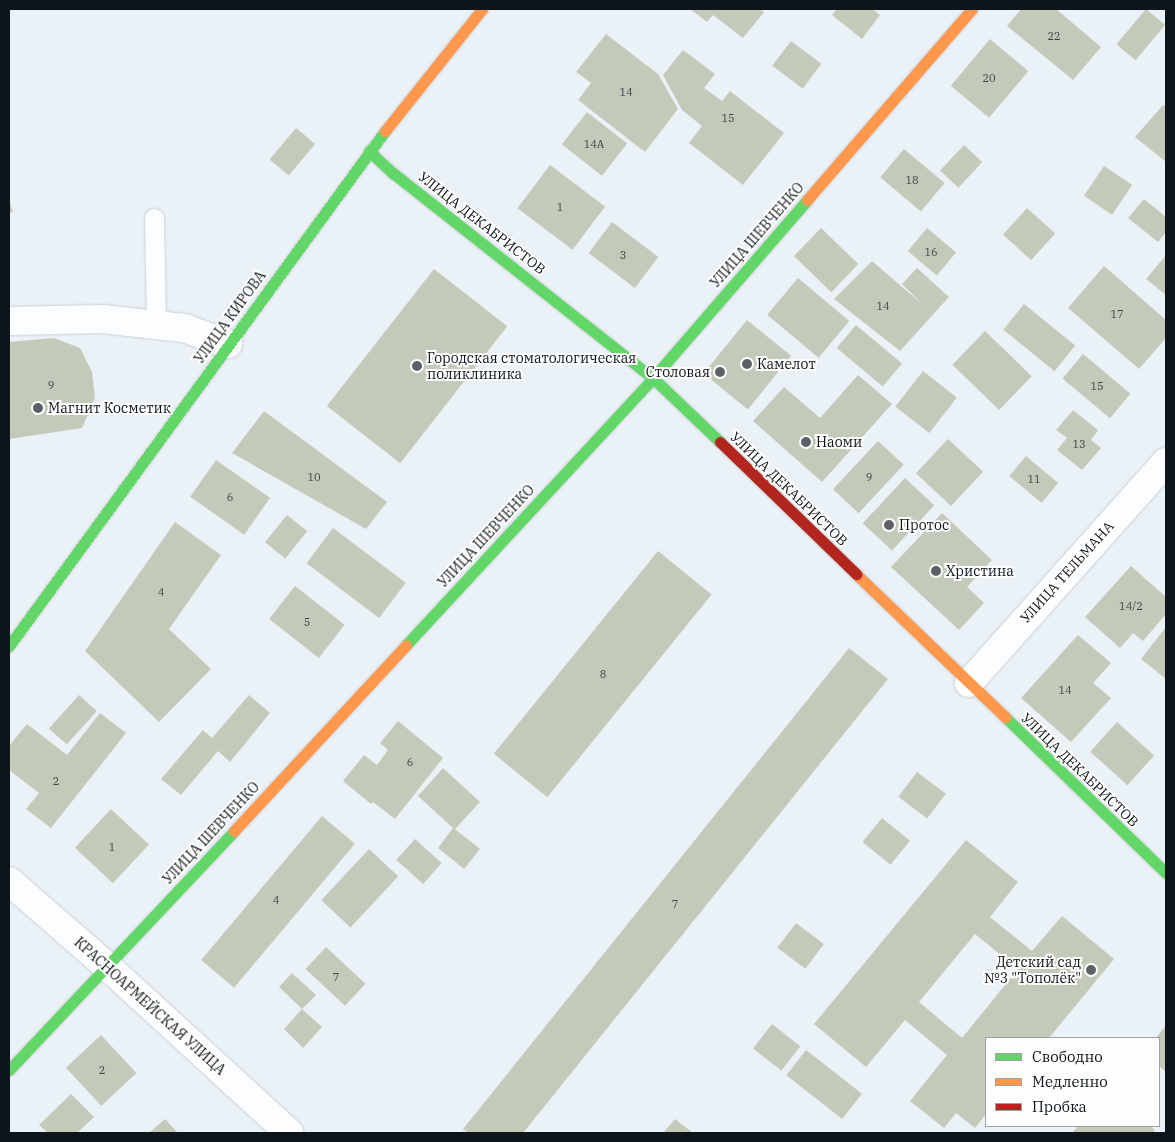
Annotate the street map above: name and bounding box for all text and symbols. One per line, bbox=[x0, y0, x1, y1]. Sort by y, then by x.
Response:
house number: 22 bbox=[1047, 29, 1061, 43]
house number: 20 bbox=[982, 71, 996, 85]
house number: 14 bbox=[619, 85, 633, 99]
house number: 15 bbox=[721, 111, 735, 125]
house number: 14А bbox=[584, 137, 604, 151]
street label: УЛИЦА ДЕКАБРИСТОВ bbox=[415, 168, 549, 278]
house number: 18 bbox=[905, 173, 919, 187]
street label: УЛИЦА ШЕВЧЕНКО bbox=[707, 179, 807, 291]
house number: 1 bbox=[557, 200, 563, 214]
house number: 16 bbox=[924, 245, 938, 259]
house number: 3 bbox=[620, 248, 626, 262]
street label: УЛИЦА КИРОВА bbox=[191, 267, 269, 367]
house number: 14 bbox=[876, 299, 890, 313]
house number: 17 bbox=[1110, 307, 1124, 321]
place label: Городская стоматологическая поликлиника bbox=[427, 350, 636, 382]
place label: Камелот bbox=[757, 356, 816, 372]
marker: Камелот bbox=[741, 358, 753, 370]
marker: Городская стоматологическая поликлиника bbox=[411, 360, 423, 372]
place label: Столовая bbox=[646, 364, 710, 380]
marker: Столовая bbox=[714, 366, 726, 378]
house number: 9 bbox=[48, 378, 54, 392]
house number: 15 bbox=[1090, 379, 1104, 393]
place label: Магнит Косметик bbox=[48, 400, 171, 416]
marker: Магнит Косметик bbox=[32, 402, 44, 414]
street label: УЛИЦА ДЕКАБРИСТОВ bbox=[727, 429, 851, 549]
place label: Наоми bbox=[816, 434, 862, 450]
marker: Наоми bbox=[800, 436, 812, 448]
house number: 13 bbox=[1072, 437, 1086, 451]
house number: 10 bbox=[307, 470, 321, 484]
house number: 9 bbox=[866, 470, 872, 484]
house number: 11 bbox=[1027, 472, 1041, 486]
street label: УЛИЦА ШЕВЧЕНКО bbox=[434, 481, 538, 591]
house number: 6 bbox=[227, 490, 233, 504]
place label: Протос bbox=[899, 517, 949, 533]
street label: УЛИЦА ТЕЛЬМАНА bbox=[1017, 518, 1117, 626]
marker: Протос bbox=[883, 519, 895, 531]
place label: Христина bbox=[946, 563, 1014, 579]
marker: Христина bbox=[930, 565, 942, 577]
house number: 4 bbox=[158, 585, 164, 599]
house number: 14/2 bbox=[1119, 599, 1143, 613]
house number: 5 bbox=[304, 615, 310, 629]
house number: 8 bbox=[600, 667, 606, 681]
house number: 14 bbox=[1058, 683, 1072, 697]
street label: УЛИЦА ДЕКАБРИСТОВ bbox=[1018, 710, 1142, 830]
house number: 6 bbox=[407, 755, 413, 769]
house number: 2 bbox=[53, 774, 59, 788]
street label: УЛИЦА ШЕВЧЕНКО bbox=[159, 778, 263, 888]
house number: 1 bbox=[109, 840, 115, 854]
house number: 4 bbox=[273, 893, 279, 907]
house number: 7 bbox=[672, 897, 678, 911]
street label: КРАСНОАРМЕЙСКАЯ УЛИЦА bbox=[71, 934, 229, 1078]
place label: Детский сад №3 "Тополёк" bbox=[984, 954, 1081, 986]
marker: Детский сад №3 "Тополёк" bbox=[1085, 964, 1097, 976]
house number: 7 bbox=[333, 970, 339, 984]
legend bbox=[985, 1037, 1160, 1127]
text: Свободно bbox=[1032, 1047, 1103, 1066]
house number: 2 bbox=[99, 1063, 105, 1077]
text: Медленно bbox=[1032, 1072, 1108, 1091]
text: Пробка bbox=[1032, 1097, 1087, 1116]

